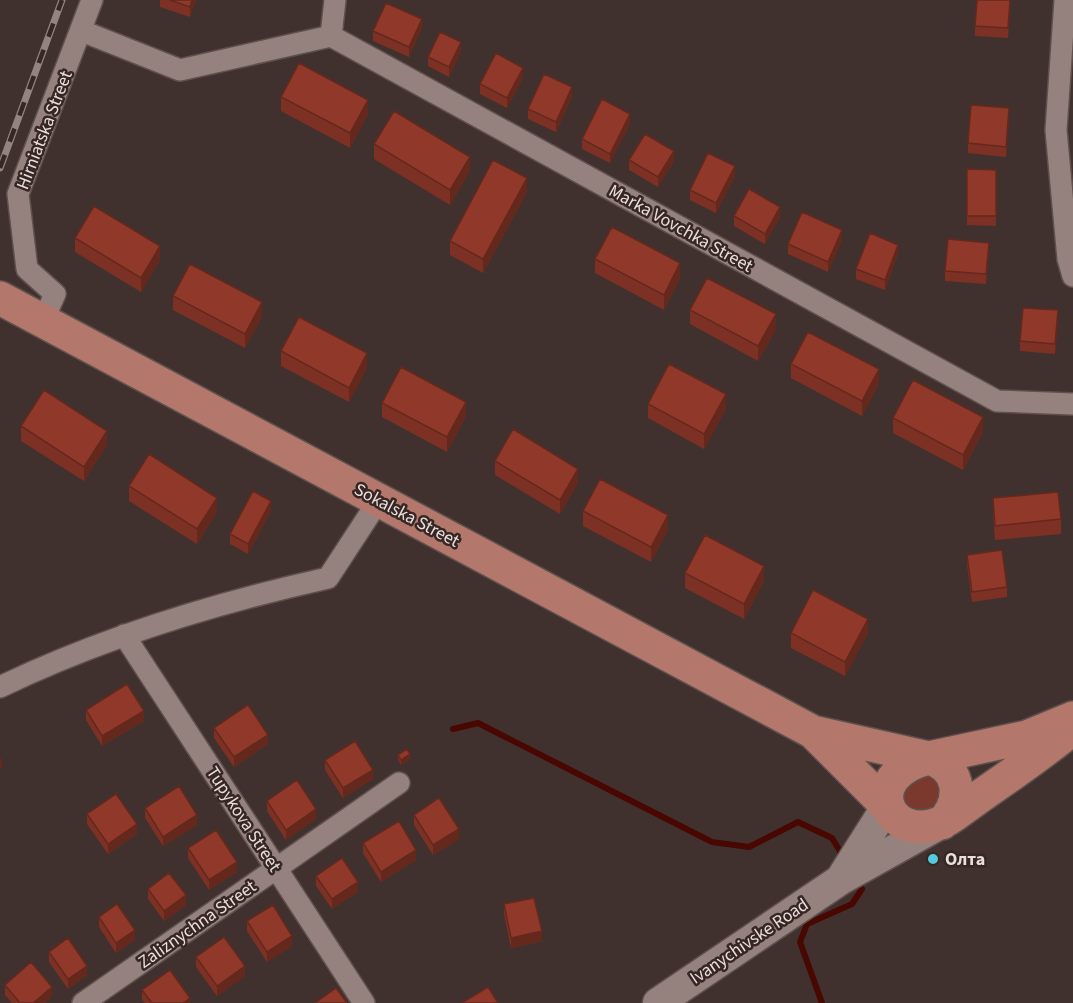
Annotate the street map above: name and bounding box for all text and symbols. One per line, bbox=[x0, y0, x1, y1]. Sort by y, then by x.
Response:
street label: Hirniatska Street bbox=[10, 67, 79, 193]
street label: Marka Vovchka Street bbox=[604, 178, 757, 278]
street label: Sokalska Street bbox=[350, 477, 464, 554]
street label: Tupykova Street bbox=[200, 762, 287, 877]
place label: Олта bbox=[945, 847, 985, 872]
marker: Олта bbox=[926, 852, 940, 866]
street label: Zaliznychna Street bbox=[133, 874, 261, 974]
street label: Ivanychivske Road bbox=[685, 892, 814, 990]

